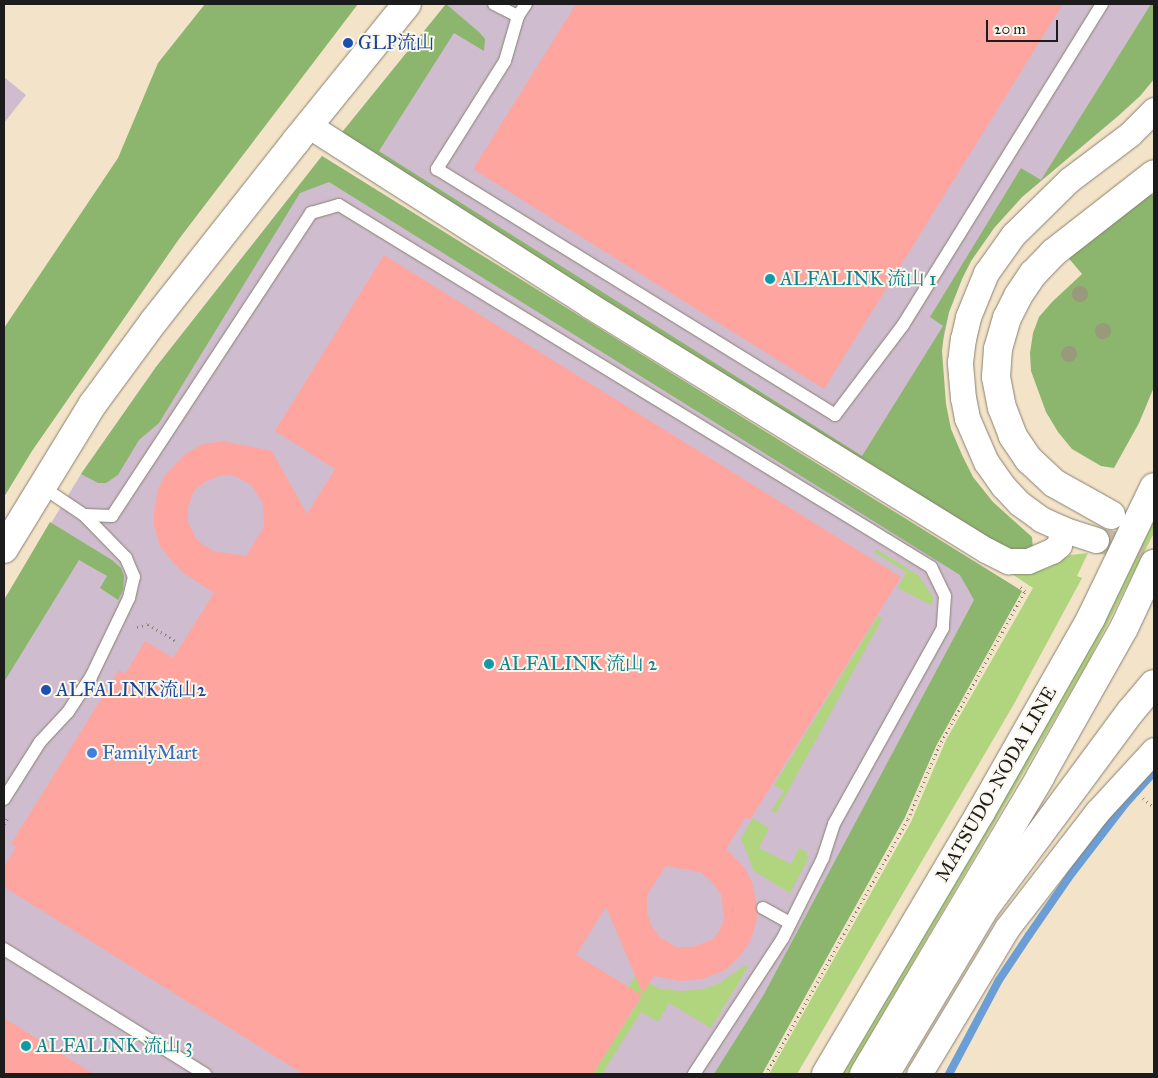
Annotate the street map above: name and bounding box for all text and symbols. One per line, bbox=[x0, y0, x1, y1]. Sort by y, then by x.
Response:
scale bar bbox=[988, 10, 1060, 42]
text: 20 m bbox=[994, 20, 1026, 38]
place label: GLP流山 bbox=[358, 32, 435, 54]
marker: GLP流山 bbox=[342, 37, 354, 49]
place label: ALFALINK 流山 1 bbox=[780, 268, 937, 290]
marker: ALFALINK 流山 1 bbox=[764, 273, 776, 285]
place label: ALFALINK 流山 2 bbox=[499, 653, 657, 675]
marker: ALFALINK 流山 2 bbox=[483, 658, 495, 670]
place label: ALFALINK流山2 bbox=[56, 679, 206, 701]
street label: MATSUDO-NODA LINE bbox=[931, 682, 1061, 886]
marker: ALFALINK流山2 bbox=[40, 684, 52, 696]
place label: FamilyMart bbox=[102, 742, 198, 764]
marker: FamilyMart bbox=[86, 747, 98, 759]
place label: ALFALINK 流山 3 bbox=[36, 1035, 193, 1057]
marker: ALFALINK 流山 3 bbox=[20, 1040, 32, 1052]

